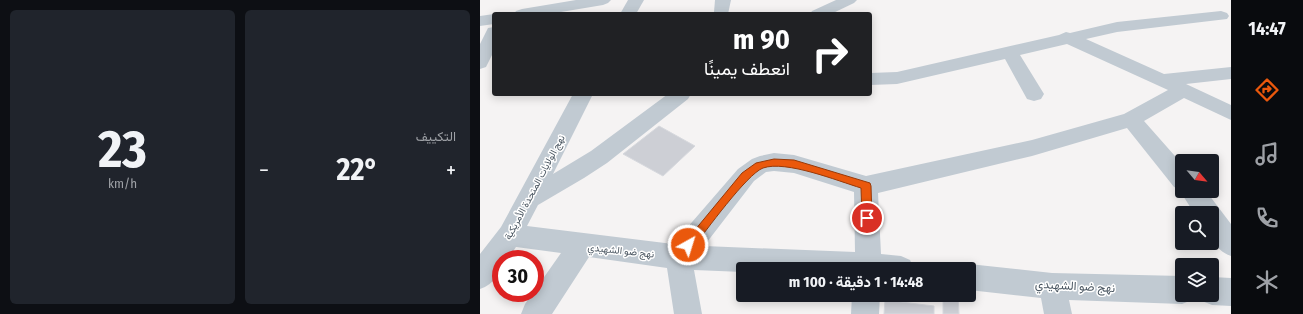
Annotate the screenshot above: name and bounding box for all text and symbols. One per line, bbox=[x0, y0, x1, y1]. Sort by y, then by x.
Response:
text: 14:47 bbox=[1248, 18, 1286, 40]
text: 90 m bbox=[733, 23, 790, 56]
icon: right bbox=[804, 28, 856, 80]
text: انعطف يمينًا bbox=[704, 58, 790, 80]
icon: directions bbox=[1253, 76, 1281, 104]
text: 23 bbox=[98, 118, 147, 181]
text: التكييف bbox=[416, 129, 456, 144]
street label: نهج الولايات المتحدة الأمريكية bbox=[502, 133, 568, 242]
icon: music bbox=[1253, 140, 1281, 168]
text: 22° bbox=[337, 152, 378, 188]
north arrow bbox=[1175, 154, 1219, 198]
map controls bbox=[1175, 154, 1219, 302]
text: − bbox=[259, 157, 269, 184]
text: + bbox=[446, 157, 456, 184]
text: km/h bbox=[108, 176, 137, 191]
pin bbox=[850, 201, 884, 235]
icon: phone bbox=[1253, 204, 1281, 232]
button: search bbox=[1175, 206, 1219, 250]
icon: arrive bbox=[856, 207, 878, 229]
position arrow bbox=[667, 224, 709, 266]
street label: نهج ضو الشهيدي bbox=[587, 242, 655, 262]
speed limit sign: 30 bbox=[492, 250, 544, 302]
button: layers bbox=[1175, 258, 1219, 302]
icon: climate bbox=[1253, 268, 1281, 296]
text: 14:48 · 1 دقيقة · 100 m bbox=[789, 273, 923, 291]
street label: نهج ضو الشهيدي bbox=[1034, 277, 1115, 298]

